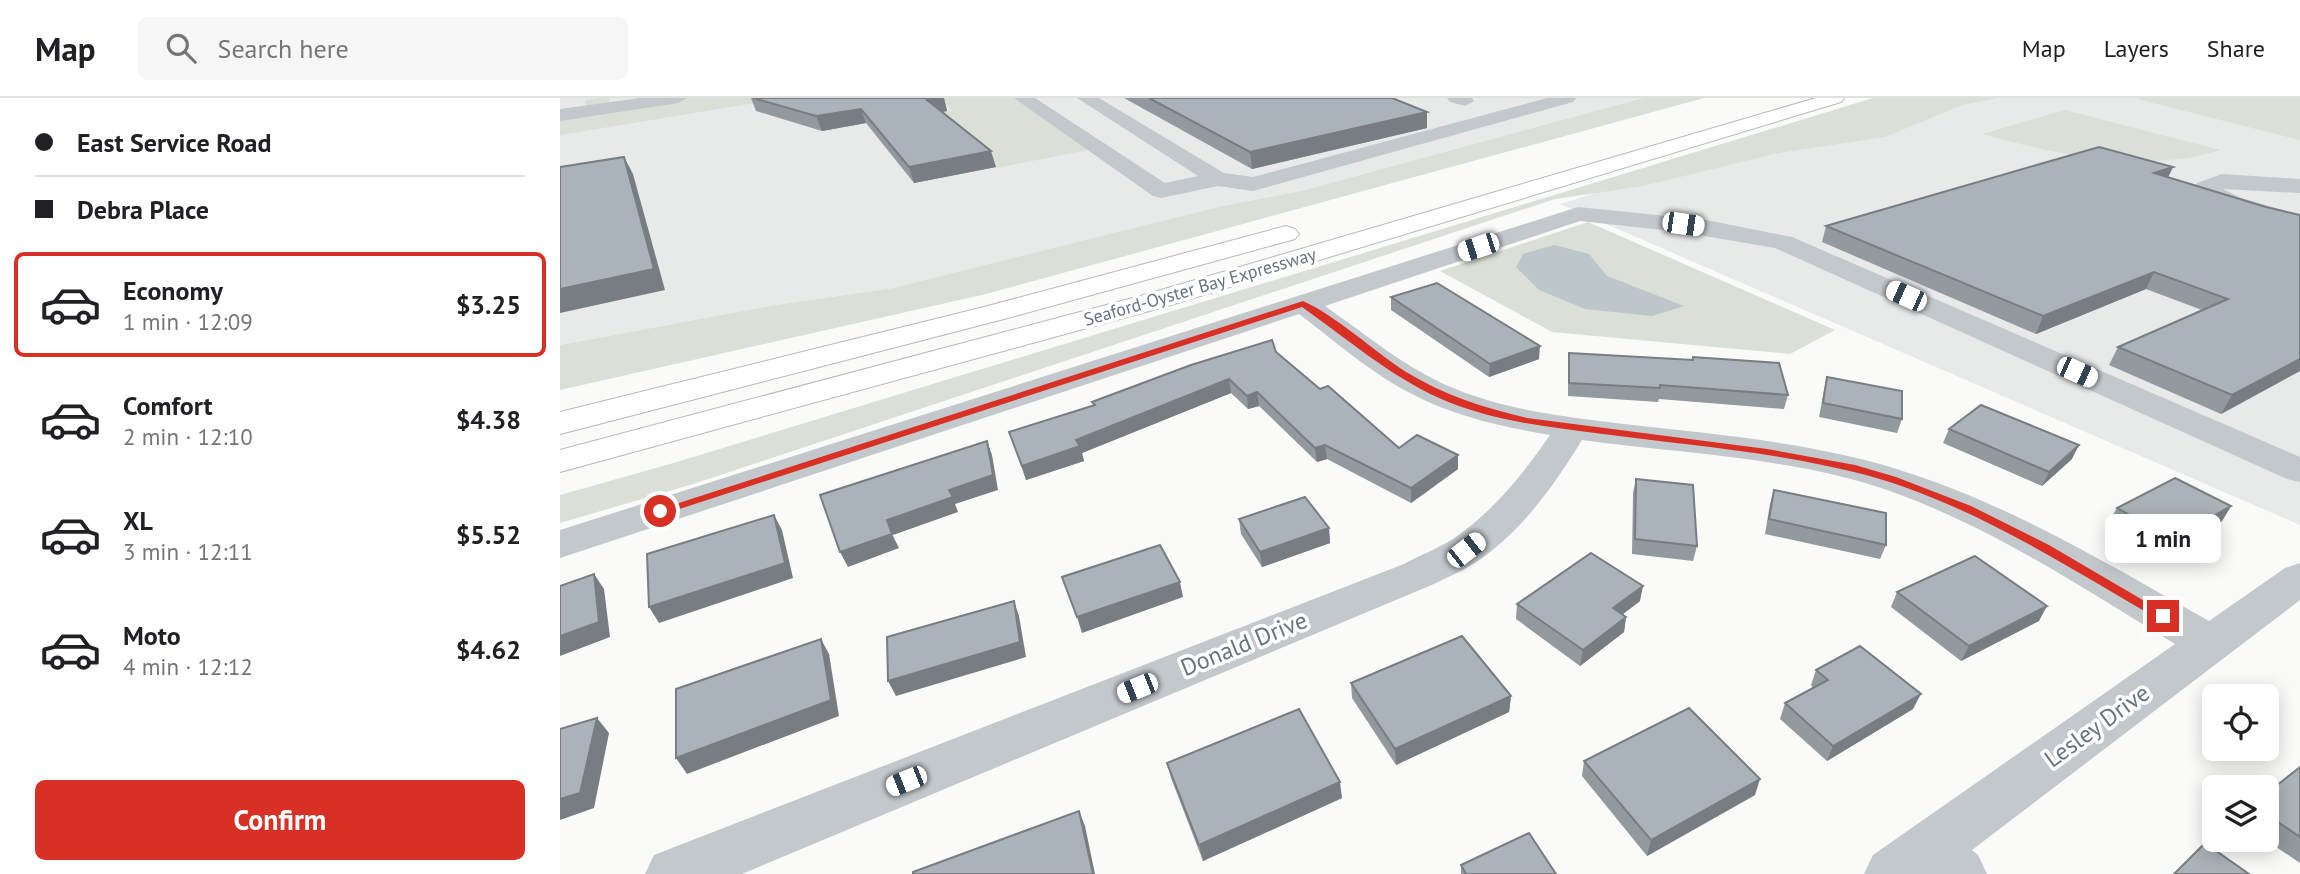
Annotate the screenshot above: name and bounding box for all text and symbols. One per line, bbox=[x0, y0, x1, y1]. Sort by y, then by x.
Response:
search box bbox=[138, 17, 628, 80]
text: Map bbox=[35, 27, 96, 70]
icon: search bbox=[162, 29, 200, 67]
text: Search here bbox=[218, 32, 349, 65]
text: Map bbox=[2022, 33, 2066, 64]
text: Layers bbox=[2104, 33, 2169, 64]
text: Share bbox=[2207, 33, 2265, 64]
text: East Service Road bbox=[77, 126, 271, 159]
text: Debra Place bbox=[77, 193, 209, 226]
car bbox=[1661, 211, 1706, 237]
car bbox=[1455, 231, 1502, 263]
street label: Seaford-Oyster Bay Expressway bbox=[1081, 242, 1319, 331]
icon: car bbox=[39, 273, 102, 336]
text: Economy bbox=[123, 274, 223, 307]
car bbox=[1883, 278, 1930, 314]
text: $3.25 bbox=[456, 288, 521, 321]
text: 1 min · 12:09 bbox=[123, 307, 253, 336]
car bbox=[2054, 354, 2101, 390]
icon: car bbox=[39, 388, 102, 451]
text: Comfort bbox=[123, 389, 213, 422]
text: $4.38 bbox=[456, 403, 521, 436]
text: 2 min · 12:10 bbox=[123, 422, 253, 451]
route start bbox=[644, 495, 676, 527]
icon: car bbox=[39, 503, 102, 566]
text: XL bbox=[123, 504, 153, 537]
callout: 1 min bbox=[2105, 514, 2221, 564]
text: $5.52 bbox=[456, 518, 521, 551]
text: 1 min bbox=[2135, 524, 2191, 553]
car bbox=[1443, 529, 1490, 571]
text: 3 min · 12:11 bbox=[123, 537, 253, 566]
route end bbox=[2147, 600, 2179, 632]
street label: Donald Drive bbox=[1176, 604, 1312, 683]
icon: car bbox=[39, 618, 102, 681]
text: Moto bbox=[123, 619, 181, 652]
text: $4.62 bbox=[456, 633, 521, 666]
text: 4 min · 12:12 bbox=[123, 652, 253, 681]
car bbox=[1114, 670, 1161, 706]
street label: Lesley Drive bbox=[2038, 677, 2155, 774]
map controls bbox=[2202, 684, 2279, 852]
button: locate bbox=[2202, 684, 2279, 761]
car bbox=[883, 763, 930, 799]
button: layers bbox=[2202, 775, 2279, 852]
button: Confirm bbox=[35, 780, 525, 860]

